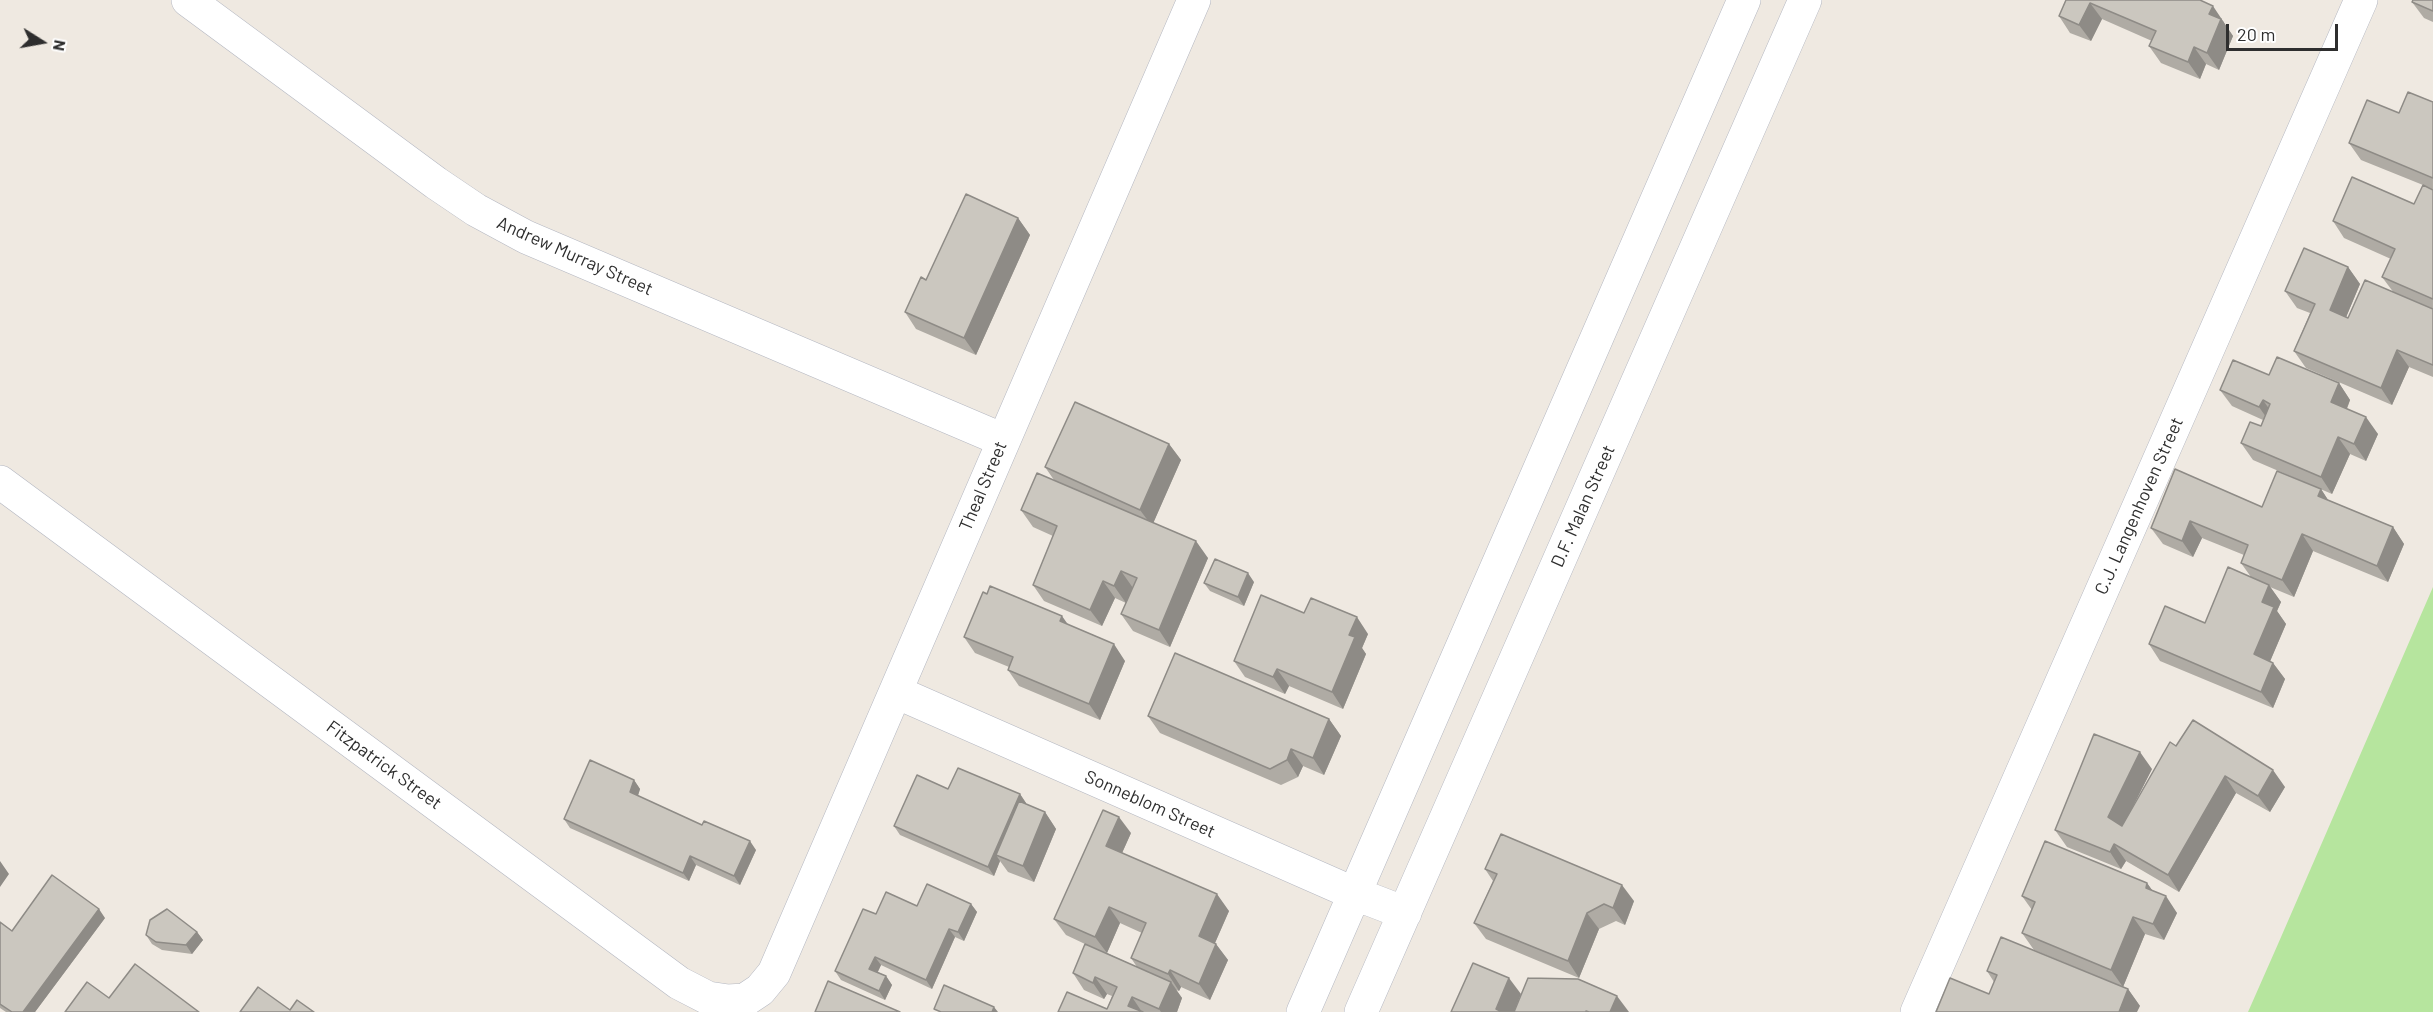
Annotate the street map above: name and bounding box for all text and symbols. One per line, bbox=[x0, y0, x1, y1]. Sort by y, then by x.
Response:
north arrow bbox=[12, 12, 72, 72]
scale bar bbox=[2229, 12, 2342, 50]
text: 20 m bbox=[2237, 23, 2275, 45]
text: N bbox=[50, 38, 71, 53]
street label: Andrew Murray Street bbox=[494, 212, 656, 300]
street label: C.J. Langenhoven Street bbox=[2090, 414, 2188, 598]
street label: Theal Street bbox=[954, 438, 1012, 534]
street label: D.F. Malan Street bbox=[1546, 442, 1620, 570]
street label: Fitzpatrick Street bbox=[322, 716, 446, 814]
street label: Sonneblom Street bbox=[1081, 766, 1219, 842]

